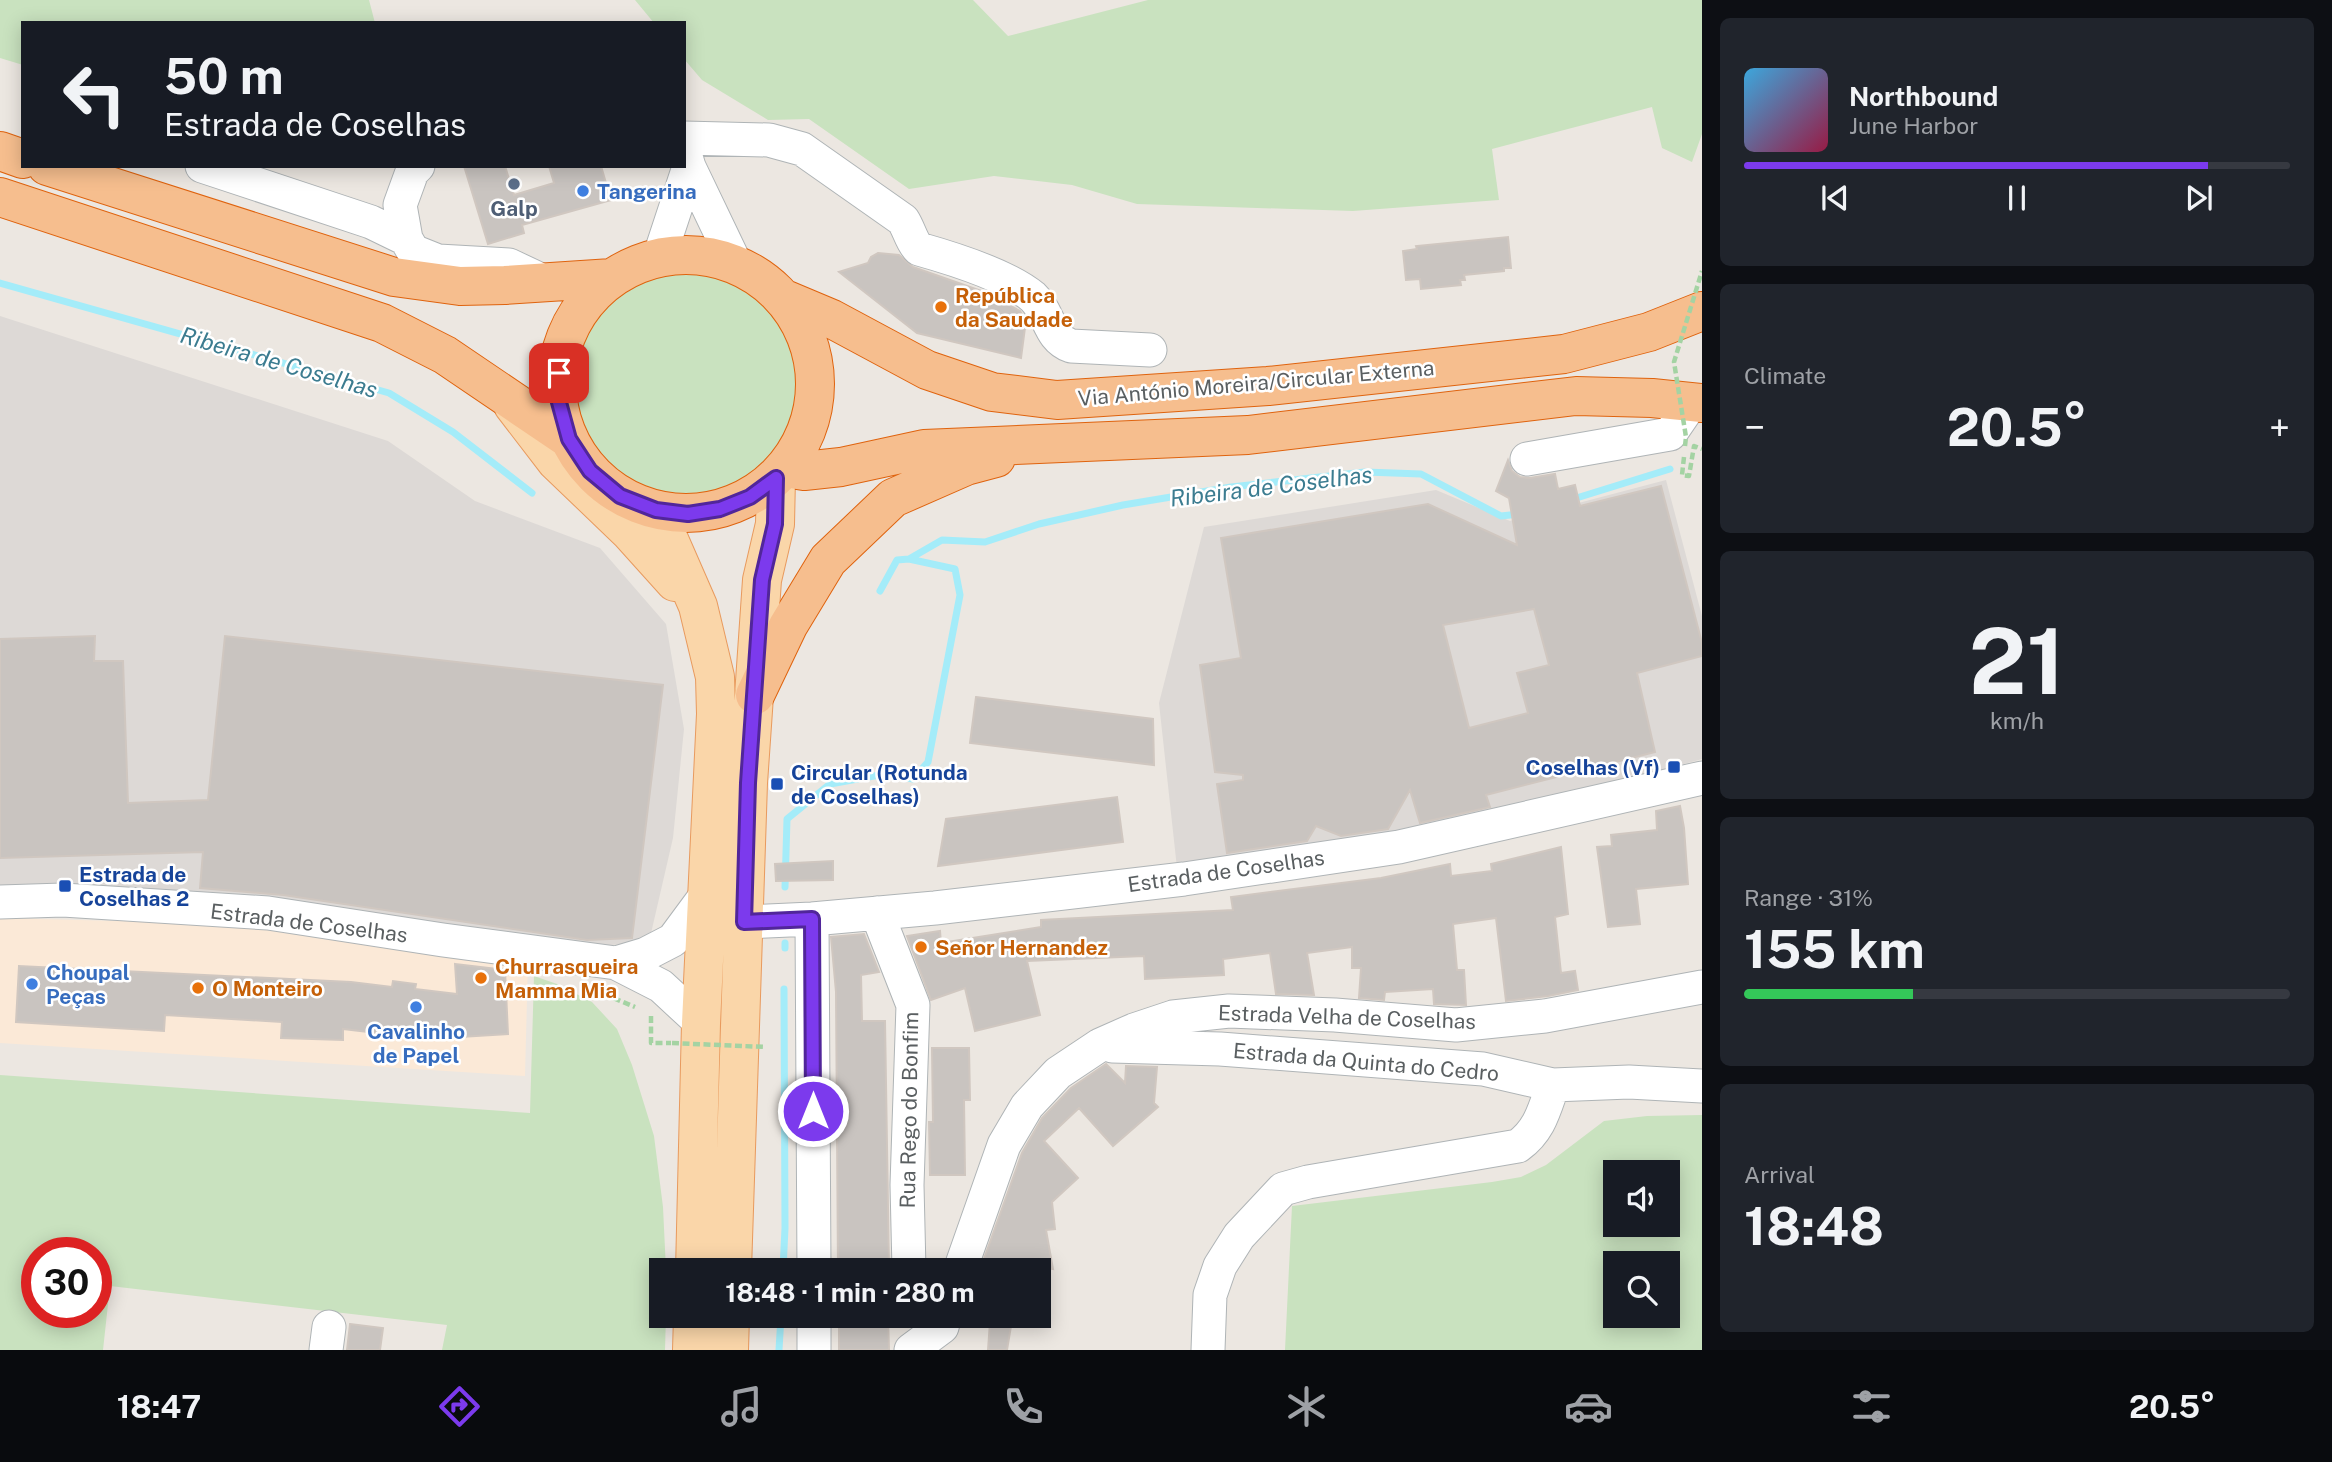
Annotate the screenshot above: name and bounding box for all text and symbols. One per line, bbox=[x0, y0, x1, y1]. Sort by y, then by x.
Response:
text: 50 m bbox=[164, 47, 284, 105]
icon: left bbox=[49, 49, 140, 140]
text: Northbound bbox=[1849, 81, 1998, 112]
text: Estrada de Coselhas bbox=[164, 106, 466, 143]
text: June Harbor bbox=[1849, 112, 1978, 139]
marker: Galp bbox=[506, 176, 522, 192]
place label: Tangerina bbox=[597, 179, 697, 204]
icon: previous bbox=[1816, 179, 1854, 217]
icon: pause bbox=[1998, 179, 2036, 217]
icon: next bbox=[2180, 179, 2218, 217]
marker: Tangerina bbox=[575, 183, 591, 199]
place label: Galp bbox=[490, 196, 538, 221]
place label: República da Saudade bbox=[955, 283, 1073, 332]
marker: República da Saudade bbox=[933, 299, 949, 315]
water label: Ribeira de Coselhas bbox=[177, 321, 381, 403]
pin bbox=[529, 343, 589, 403]
icon: arrive bbox=[540, 354, 578, 392]
street label: Via António Moreira/Circular Externa bbox=[1077, 355, 1435, 411]
text: Climate bbox=[1744, 362, 1826, 389]
text: 20.5° bbox=[1947, 397, 2087, 458]
text: − bbox=[1744, 405, 1765, 450]
text: + bbox=[2269, 405, 2290, 450]
water label: Ribeira de Coselhas bbox=[1168, 460, 1374, 512]
text: 21 bbox=[1969, 608, 2065, 714]
text: km/h bbox=[1990, 707, 2044, 734]
place label: Coselhas (Vf) bbox=[1526, 755, 1660, 780]
marker: Coselhas (Vf) bbox=[1666, 759, 1682, 775]
place label: Circular (Rotunda de Coselhas) bbox=[791, 760, 968, 809]
marker: Circular (Rotunda de Coselhas) bbox=[769, 776, 785, 792]
street label: Estrada de Coselhas bbox=[1126, 845, 1326, 897]
place label: Estrada de Coselhas 2 bbox=[79, 862, 189, 911]
marker: Estrada de Coselhas 2 bbox=[57, 878, 73, 894]
text: Range · 31% bbox=[1744, 884, 1873, 911]
street label: Estrada de Coselhas bbox=[209, 899, 409, 947]
text: 155 km bbox=[1744, 919, 1925, 980]
place label: Señor Hernandez bbox=[935, 935, 1108, 960]
marker: Señor Hernandez bbox=[913, 939, 929, 955]
place label: Churrasqueira Mamma Mia bbox=[495, 954, 638, 1003]
place label: Choupal Peças bbox=[46, 960, 130, 1009]
marker: Churrasqueira Mamma Mia bbox=[473, 970, 489, 986]
marker: Choupal Peças bbox=[24, 976, 40, 992]
place label: O Monteiro bbox=[212, 976, 323, 1001]
marker: O Monteiro bbox=[190, 980, 206, 996]
marker: Cavalinho de Papel bbox=[408, 999, 424, 1015]
street label: Estrada Velha de Coselhas bbox=[1218, 1000, 1476, 1034]
street label: Rua Rego do Bonfim bbox=[895, 1011, 923, 1209]
place label: Cavalinho de Papel bbox=[367, 1019, 465, 1068]
street label: Estrada da Quinta do Cedro bbox=[1232, 1038, 1500, 1086]
position arrow bbox=[776, 1074, 850, 1148]
map controls bbox=[1603, 1160, 1680, 1328]
button: sound bbox=[1603, 1160, 1680, 1237]
text: Arrival bbox=[1744, 1161, 1815, 1188]
text: 18:48 bbox=[1744, 1196, 1884, 1257]
speed limit sign: 30 bbox=[21, 1237, 112, 1328]
button: search bbox=[1603, 1251, 1680, 1328]
text: 18:48 · 1 min · 280 m bbox=[725, 1277, 975, 1308]
icon: directions bbox=[435, 1382, 484, 1431]
icon: music bbox=[717, 1382, 766, 1431]
icon: phone bbox=[999, 1382, 1048, 1431]
icon: climate bbox=[1282, 1382, 1331, 1431]
icon: car bbox=[1564, 1382, 1613, 1431]
icon: filters bbox=[1847, 1382, 1896, 1431]
text: 18:47 bbox=[117, 1388, 201, 1425]
text: 20.5° bbox=[2129, 1388, 2215, 1425]

